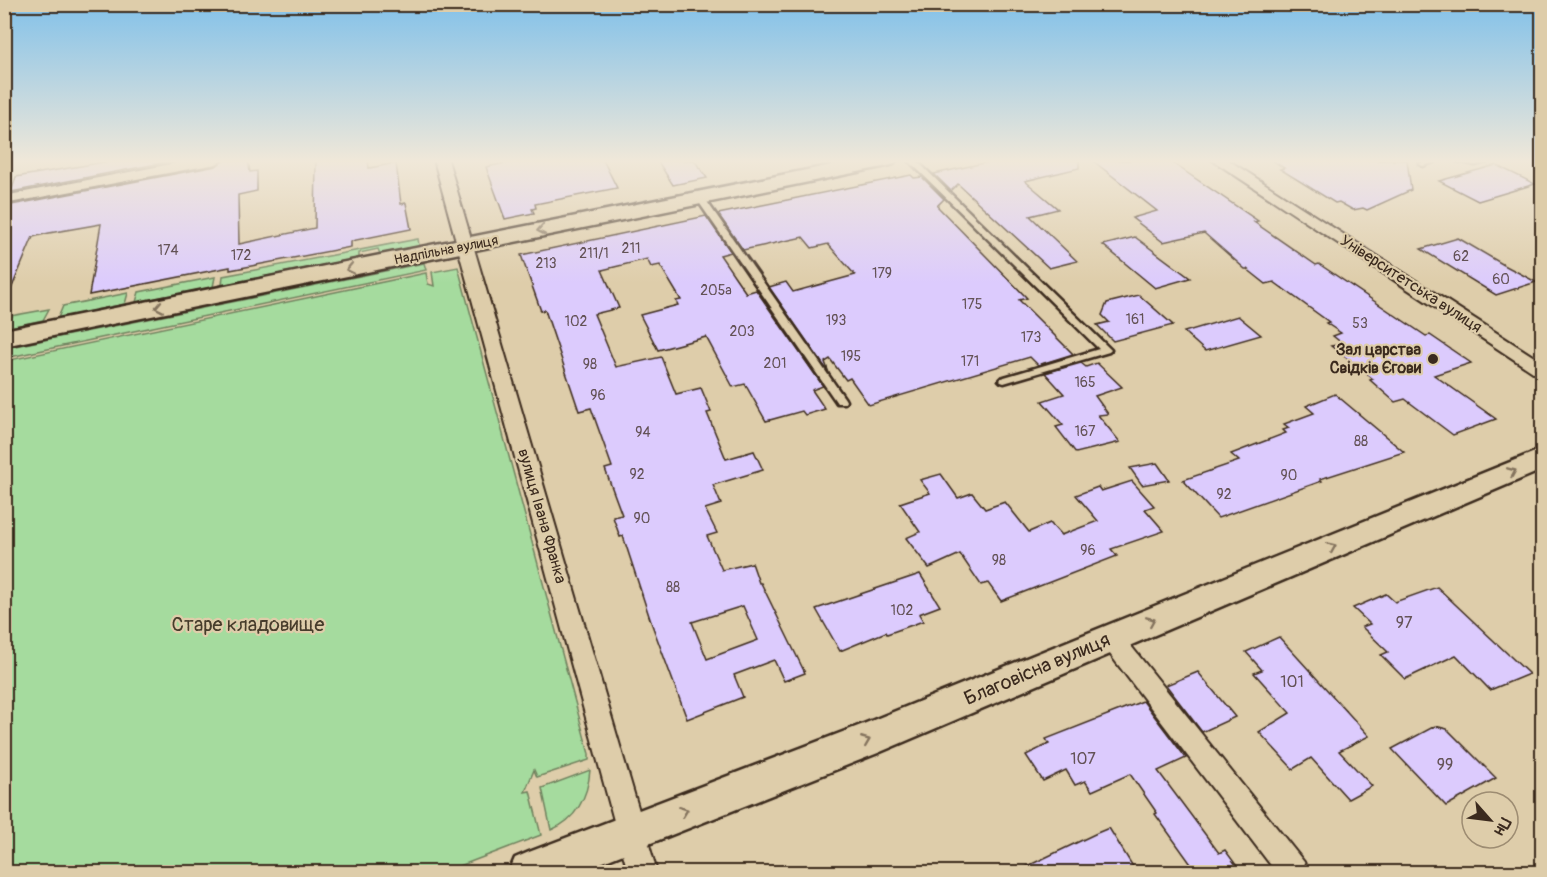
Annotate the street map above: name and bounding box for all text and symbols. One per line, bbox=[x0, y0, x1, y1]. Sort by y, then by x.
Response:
one-way arrow bbox=[536, 223, 546, 236]
street label: Університетська вулиця bbox=[1336, 231, 1486, 337]
street label: Надпільна вулиця bbox=[393, 232, 499, 268]
house number: 211 bbox=[622, 240, 640, 257]
house number: 174 bbox=[158, 242, 179, 259]
house number: 211/1 bbox=[579, 245, 609, 262]
house number: 172 bbox=[231, 247, 252, 264]
house number: 62 bbox=[1453, 248, 1469, 265]
house number: 213 bbox=[535, 255, 557, 272]
one-way arrow bbox=[345, 262, 355, 275]
house number: 179 bbox=[872, 265, 892, 282]
house number: 60 bbox=[1492, 271, 1510, 288]
house number: 205а bbox=[700, 282, 732, 299]
house number: 175 bbox=[962, 296, 982, 313]
one-way arrow bbox=[154, 300, 164, 313]
house number: 161 bbox=[1125, 311, 1145, 328]
house number: 193 bbox=[826, 312, 846, 329]
house number: 102 bbox=[565, 313, 588, 330]
house number: 53 bbox=[1352, 315, 1368, 332]
house number: 203 bbox=[729, 323, 755, 340]
house number: 173 bbox=[1021, 329, 1042, 346]
place label: Зал царства Свідків Єгови bbox=[1330, 340, 1422, 378]
house number: 195 bbox=[841, 348, 861, 365]
marker: Зал царства Свідків Єгови bbox=[1426, 352, 1440, 366]
house number: 171 bbox=[961, 353, 979, 370]
house number: 201 bbox=[764, 355, 786, 372]
house number: 98 bbox=[583, 356, 597, 373]
house number: 165 bbox=[1074, 374, 1096, 391]
house number: 96 bbox=[590, 387, 606, 404]
house number: 167 bbox=[1075, 423, 1096, 440]
house number: 94 bbox=[635, 424, 651, 441]
house number: 88 bbox=[1354, 433, 1368, 450]
street label: вулиця Івана Франка bbox=[513, 446, 571, 586]
house number: 92 bbox=[629, 466, 645, 483]
house number: 90 bbox=[1281, 467, 1297, 484]
one-way arrow bbox=[1505, 467, 1516, 479]
house number: 92 bbox=[1216, 486, 1232, 503]
house number: 90 bbox=[634, 510, 650, 527]
house number: 96 bbox=[1080, 542, 1096, 559]
one-way arrow bbox=[1325, 542, 1336, 554]
house number: 98 bbox=[992, 552, 1006, 569]
house number: 88 bbox=[666, 579, 680, 596]
house number: 102 bbox=[891, 602, 914, 619]
park label: Старе кладовище bbox=[172, 612, 325, 637]
house number: 97 bbox=[1396, 613, 1413, 633]
one-way arrow bbox=[1145, 616, 1156, 628]
street label: Благовісна вулиця bbox=[960, 627, 1114, 711]
house number: 101 bbox=[1280, 672, 1304, 692]
one-way arrow bbox=[860, 736, 871, 748]
house number: 107 bbox=[1070, 749, 1096, 769]
house number: 99 bbox=[1437, 755, 1453, 775]
north arrow bbox=[1460, 790, 1520, 850]
one-way arrow bbox=[679, 806, 689, 819]
text: Пн bbox=[1489, 814, 1515, 839]

